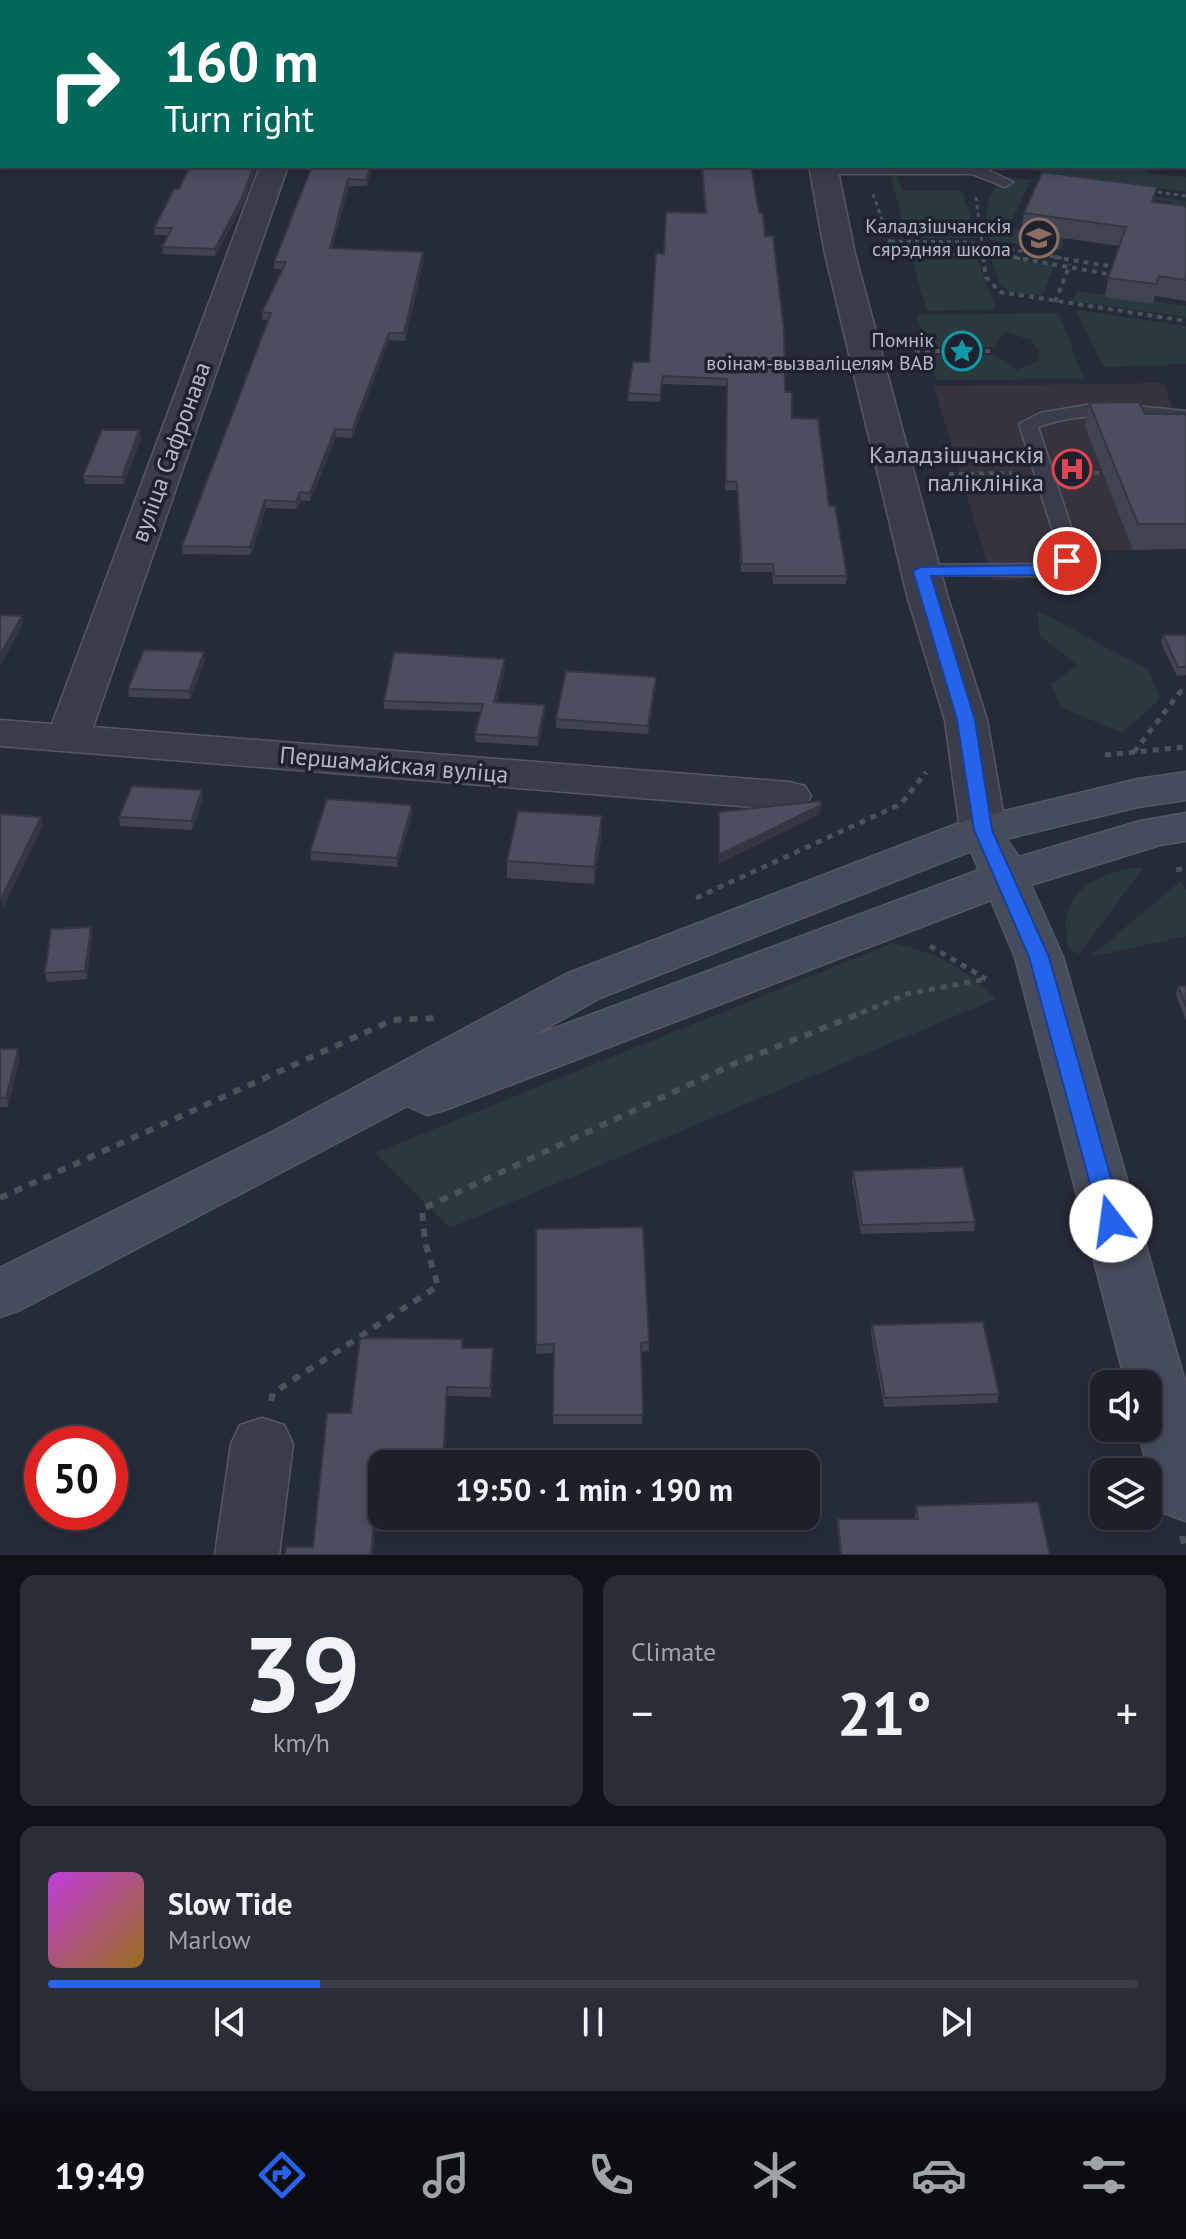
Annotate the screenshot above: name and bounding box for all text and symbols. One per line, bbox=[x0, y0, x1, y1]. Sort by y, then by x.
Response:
text: 160 m bbox=[164, 25, 319, 97]
icon: right bbox=[32, 32, 136, 136]
text: Turn right bbox=[164, 95, 314, 142]
place label: Каладзішчанскія сярэдняя школа bbox=[865, 213, 1011, 262]
school or university icon: Каладзішчанскія сярэдняя школа bbox=[1018, 217, 1060, 259]
place label: Помнік воінам-вызваліцелям ВАВ bbox=[706, 327, 934, 376]
place icon: Помнік воінам-вызваліцелям ВАВ bbox=[941, 330, 983, 372]
street label: вуліца Сафронава bbox=[124, 358, 217, 546]
place label: Каладзішчанскія паліклініка bbox=[869, 439, 1044, 498]
hospital icon: Каладзішчанскія паліклініка bbox=[1051, 448, 1093, 490]
pin bbox=[1033, 527, 1101, 595]
icon: arrive bbox=[1045, 539, 1089, 583]
street label: Першамайская вуліца bbox=[278, 739, 510, 790]
position arrow bbox=[1069, 1179, 1153, 1263]
map controls bbox=[1090, 1370, 1162, 1530]
button: sound bbox=[1090, 1370, 1162, 1442]
speed limit sign: 50 bbox=[24, 1426, 128, 1530]
button: layers bbox=[1090, 1458, 1162, 1530]
text: 19:50 · 1 min · 190 m bbox=[455, 1470, 733, 1509]
text: 39 bbox=[243, 1606, 360, 1741]
text: Climate bbox=[631, 1635, 716, 1668]
text: 21° bbox=[837, 1674, 932, 1752]
text: − bbox=[631, 1684, 653, 1741]
text: + bbox=[1116, 1684, 1138, 1741]
text: km/h bbox=[273, 1726, 330, 1759]
text: Slow Tide bbox=[168, 1884, 293, 1923]
text: Marlow bbox=[168, 1923, 251, 1956]
icon: previous bbox=[208, 2000, 252, 2044]
icon: pause bbox=[571, 2000, 615, 2044]
icon: next bbox=[934, 2000, 978, 2044]
icon: directions bbox=[254, 2147, 310, 2203]
icon: music bbox=[418, 2147, 474, 2203]
icon: phone bbox=[583, 2147, 639, 2203]
icon: climate bbox=[747, 2147, 803, 2203]
icon: car bbox=[911, 2147, 967, 2203]
icon: filters bbox=[1076, 2147, 1132, 2203]
text: 19:49 bbox=[54, 2152, 146, 2199]

